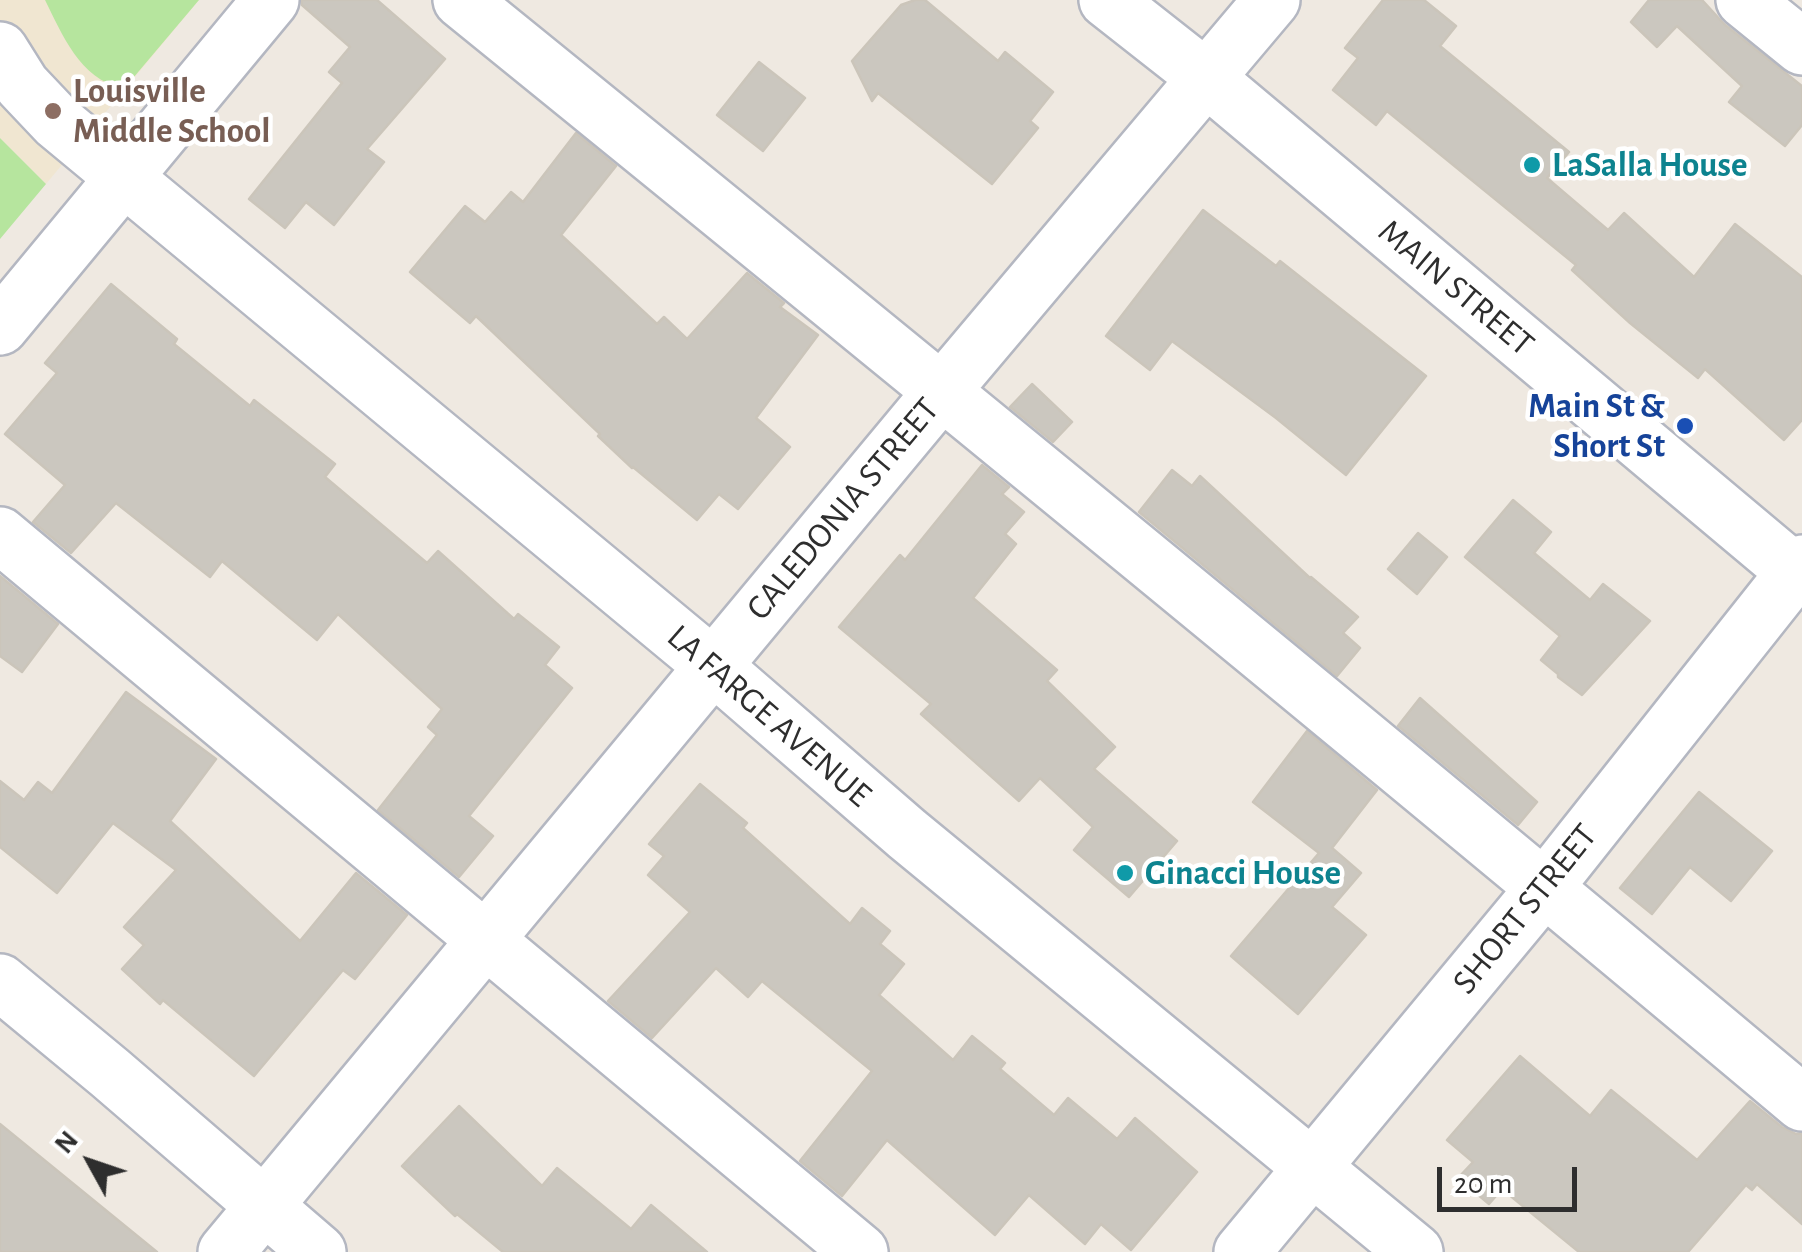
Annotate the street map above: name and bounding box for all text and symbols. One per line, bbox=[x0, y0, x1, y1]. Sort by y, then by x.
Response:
place label: Louisville Middle School bbox=[73, 70, 271, 152]
marker: Louisville Middle School bbox=[42, 100, 64, 122]
place label: LaSalla House bbox=[1552, 144, 1747, 186]
marker: LaSalla House bbox=[1521, 154, 1543, 176]
street label: MAIN STREET bbox=[1370, 211, 1542, 365]
place label: Main St & Short St bbox=[1528, 385, 1665, 467]
street label: CALEDONIA STREET bbox=[738, 389, 948, 629]
marker: Main St & Short St bbox=[1674, 415, 1696, 437]
street label: LA FARGE AVENUE bbox=[658, 616, 880, 816]
street label: SHORT STREET bbox=[1444, 816, 1606, 1002]
place label: Ginacci House bbox=[1145, 852, 1341, 894]
marker: Ginacci House bbox=[1114, 862, 1136, 884]
north arrow bbox=[40, 1112, 140, 1212]
text: N bbox=[50, 1126, 84, 1159]
scale bar bbox=[1442, 1147, 1582, 1209]
text: 20 m bbox=[1454, 1169, 1512, 1199]

